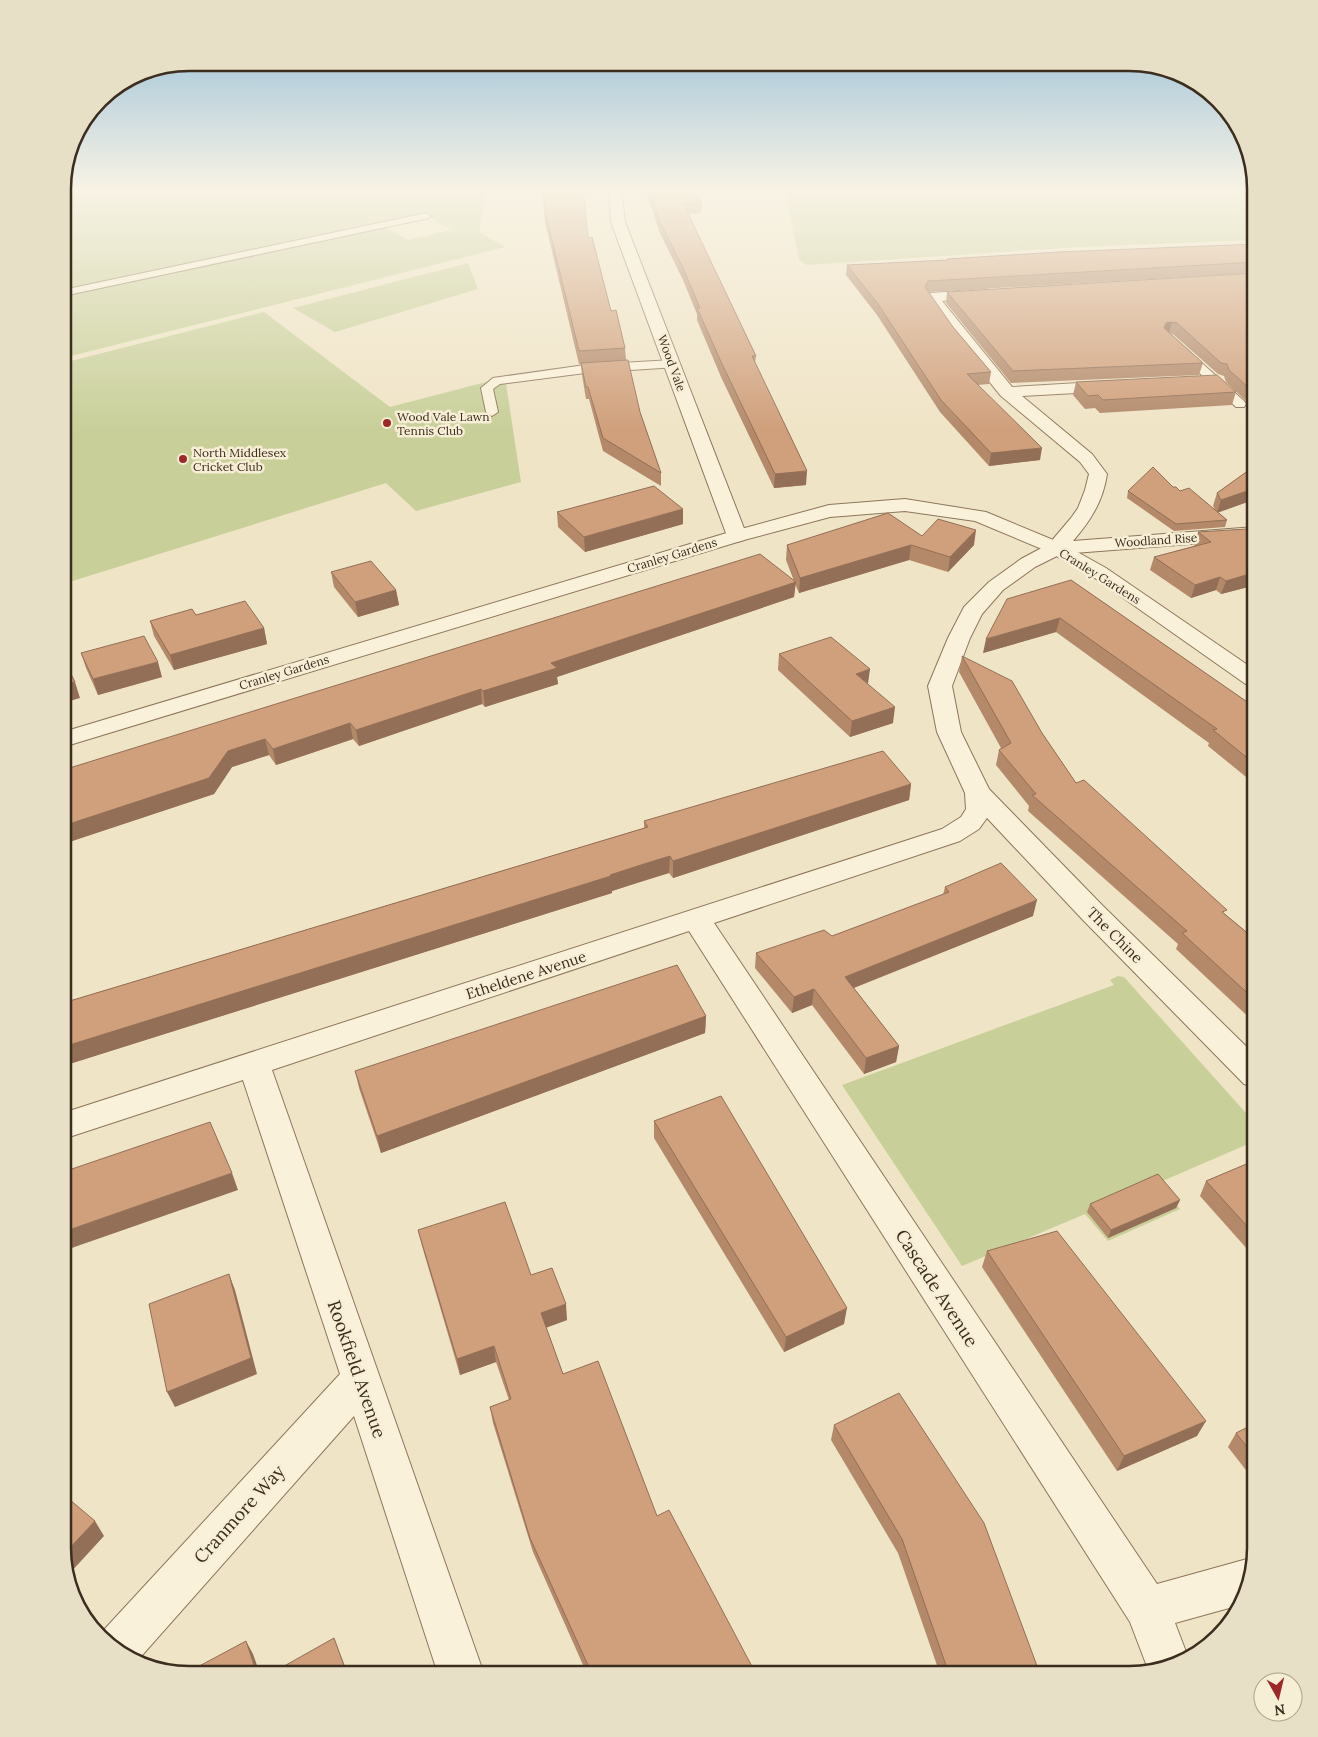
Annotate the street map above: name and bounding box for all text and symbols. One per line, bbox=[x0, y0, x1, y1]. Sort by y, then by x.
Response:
street label: Wood Vale bbox=[655, 333, 689, 394]
place label: Wood Vale Lawn Tennis Club bbox=[397, 409, 490, 438]
marker: Wood Vale Lawn Tennis Club bbox=[381, 417, 393, 429]
place label: North Middlesex Cricket Club bbox=[193, 445, 287, 474]
marker: North Middlesex Cricket Club bbox=[177, 453, 189, 465]
street label: Woodland Rise bbox=[1114, 530, 1198, 550]
street label: Cranley Gardens bbox=[625, 534, 719, 576]
street label: Cranley Gardens bbox=[1057, 545, 1144, 607]
street label: Cranley Gardens bbox=[237, 651, 331, 693]
street label: The Chine bbox=[1083, 903, 1147, 967]
street label: Etheldene Avenue bbox=[463, 947, 589, 1003]
street label: Cascade Avenue bbox=[890, 1225, 984, 1351]
street label: Rookfield Avenue bbox=[323, 1297, 391, 1441]
street label: Cranmore Way bbox=[189, 1459, 290, 1568]
north arrow bbox=[1253, 1672, 1303, 1722]
text: N bbox=[1273, 1700, 1286, 1720]

